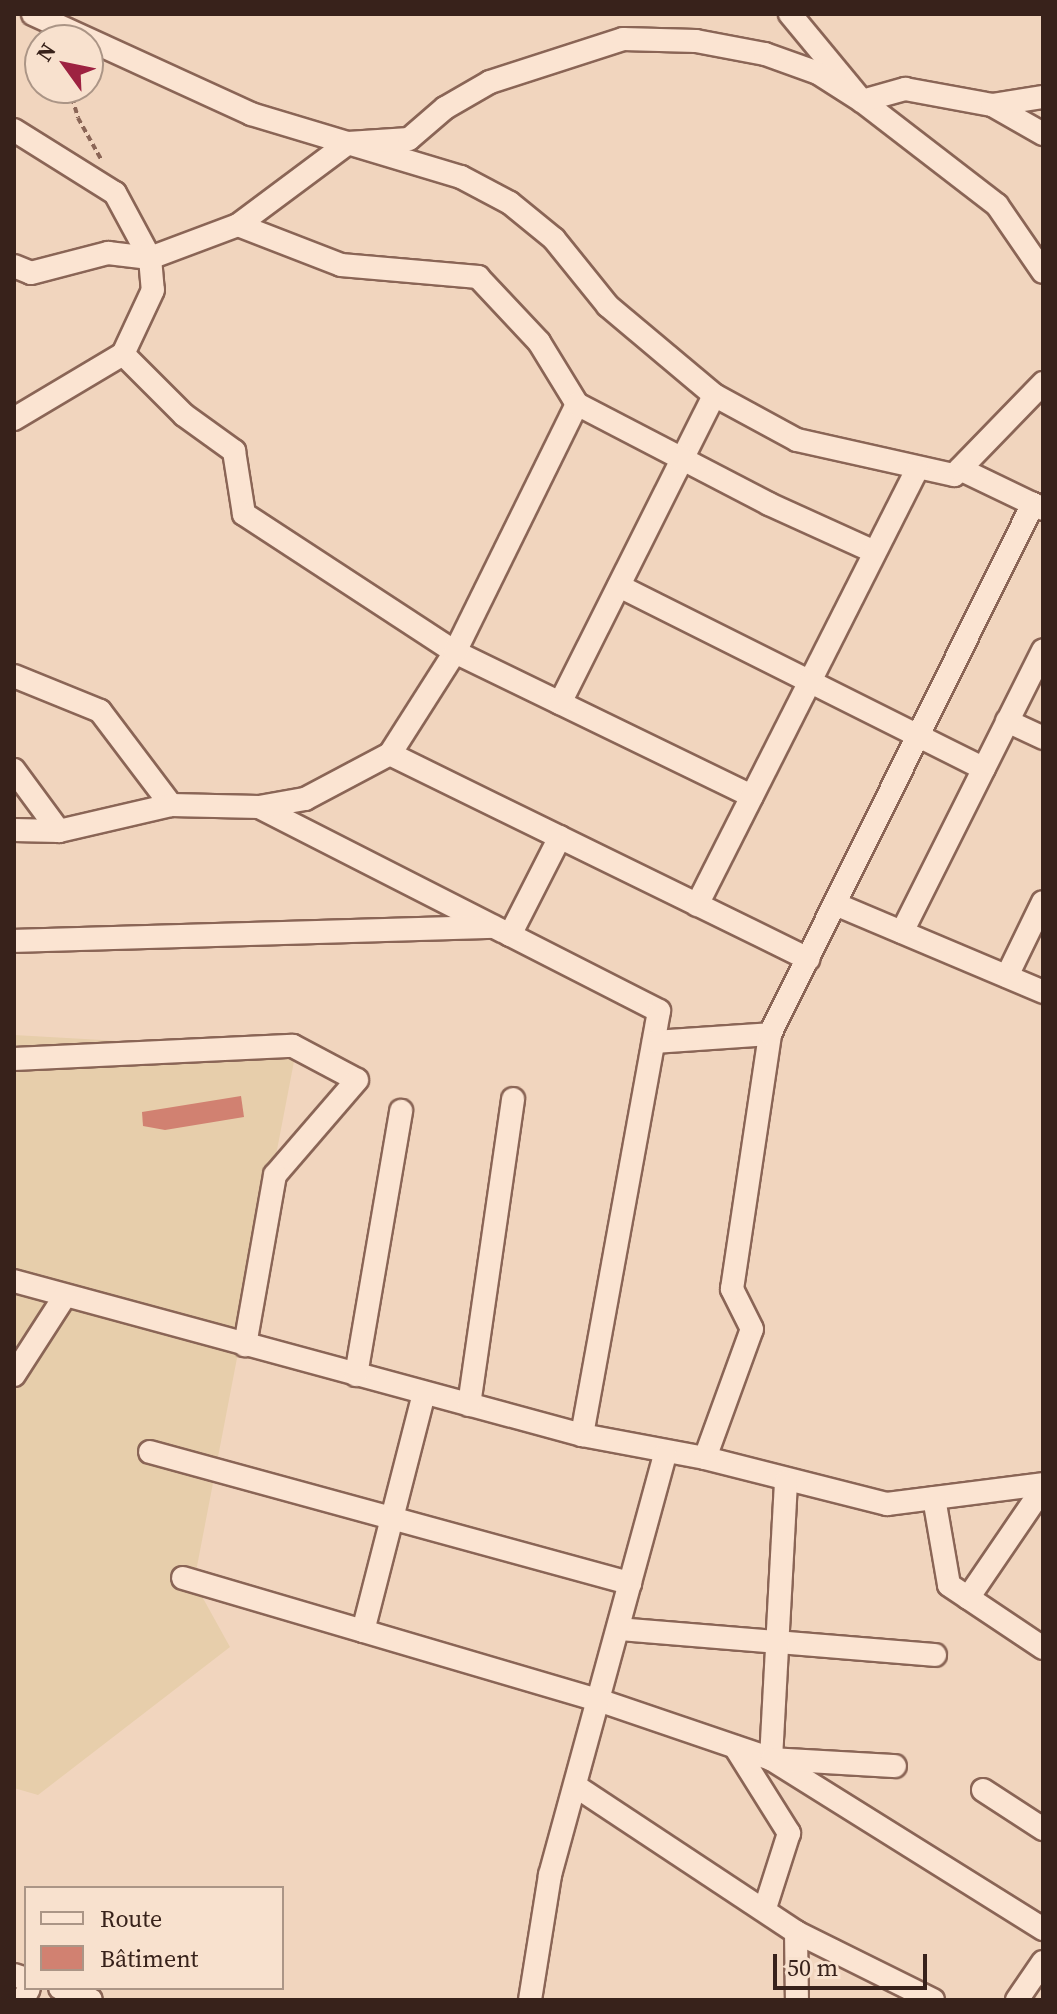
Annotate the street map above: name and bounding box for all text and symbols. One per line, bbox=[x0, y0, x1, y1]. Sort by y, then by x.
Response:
north arrow bbox=[24, 24, 104, 104]
text: N bbox=[29, 37, 62, 67]
legend bbox=[24, 1886, 284, 1990]
text: Route bbox=[100, 1902, 162, 1935]
scale bar bbox=[777, 1938, 931, 1988]
text: Bâtiment bbox=[100, 1942, 198, 1975]
text: 50 m bbox=[787, 1951, 838, 1984]

